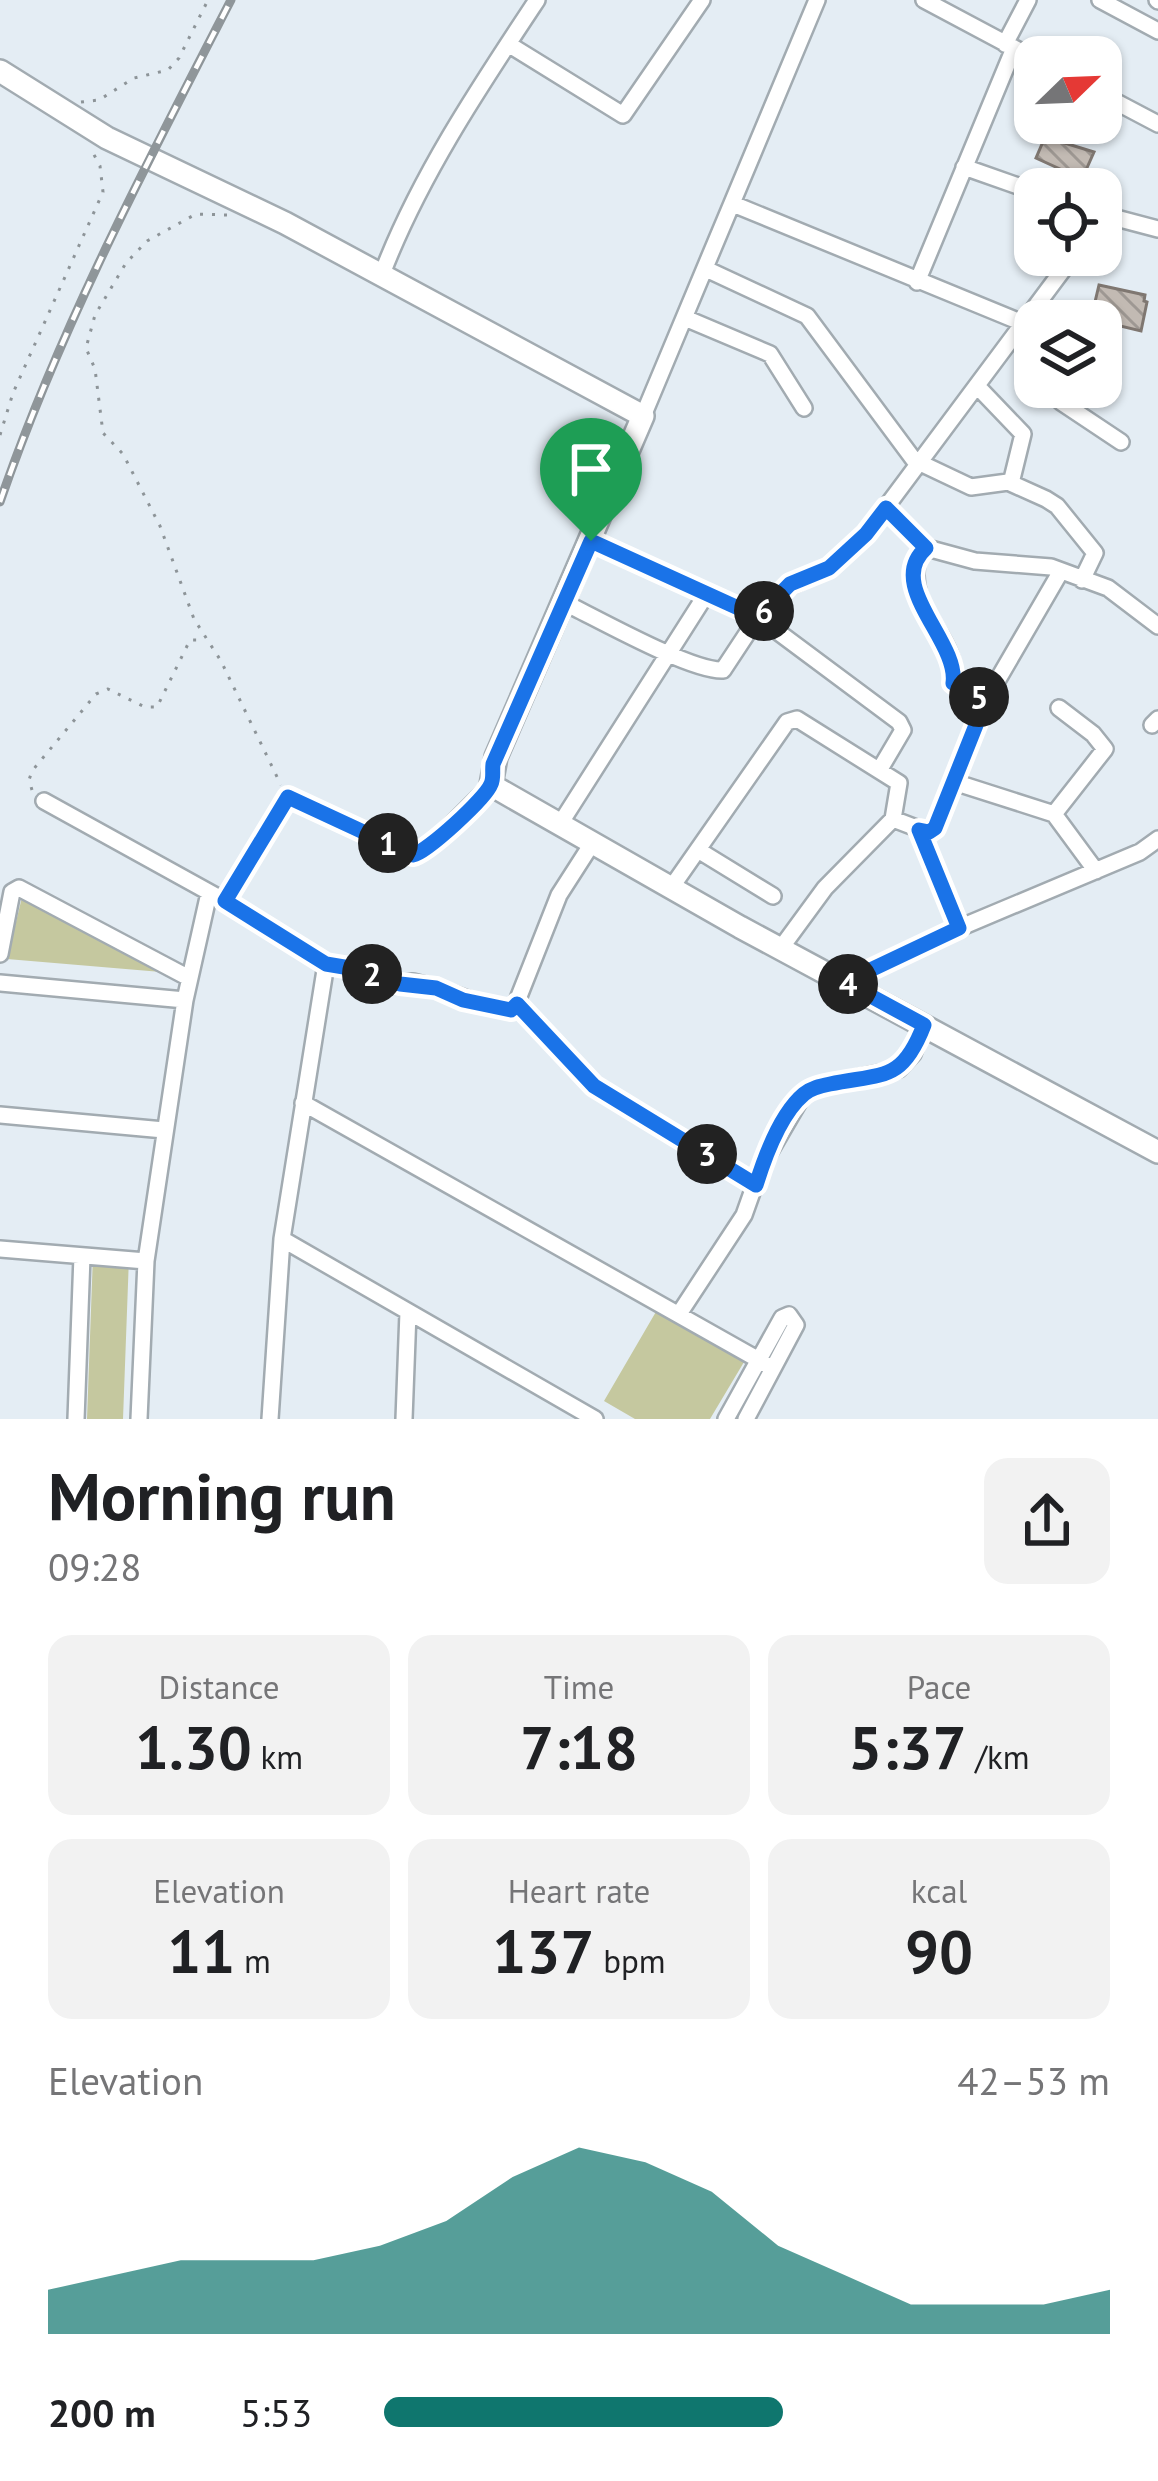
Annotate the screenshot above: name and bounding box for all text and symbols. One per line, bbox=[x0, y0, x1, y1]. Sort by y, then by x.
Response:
north arrow bbox=[1014, 36, 1122, 144]
map controls bbox=[1014, 36, 1122, 408]
button: locate bbox=[1014, 168, 1122, 276]
button: layers bbox=[1014, 300, 1122, 408]
pin bbox=[540, 418, 642, 541]
icon: arrive bbox=[558, 436, 624, 502]
pin: 6 bbox=[734, 581, 794, 641]
text: 6 bbox=[755, 589, 773, 632]
pin: 5 bbox=[949, 667, 1009, 727]
text: 5 bbox=[970, 675, 988, 718]
pin: 1 bbox=[358, 813, 418, 873]
text: 1 bbox=[379, 821, 397, 864]
pin: 2 bbox=[342, 944, 402, 1004]
text: 2 bbox=[363, 952, 381, 995]
pin: 4 bbox=[818, 954, 878, 1014]
text: 4 bbox=[839, 962, 857, 1005]
pin: 3 bbox=[677, 1124, 737, 1184]
text: 3 bbox=[698, 1132, 716, 1175]
text: Morning run bbox=[48, 1453, 396, 1538]
button: share bbox=[984, 1458, 1110, 1584]
text: 09:28 bbox=[48, 1541, 142, 1592]
text: Distance bbox=[159, 1665, 279, 1708]
text: Time bbox=[544, 1665, 614, 1708]
text: Pace bbox=[907, 1665, 971, 1708]
text: 1.30 bbox=[135, 1708, 252, 1786]
text: 7:18 bbox=[520, 1708, 638, 1786]
text: 5:37 bbox=[848, 1708, 967, 1786]
text: km bbox=[252, 1735, 303, 1778]
text: /km bbox=[967, 1735, 1030, 1778]
text: Elevation bbox=[153, 1869, 285, 1912]
text: Heart rate bbox=[508, 1869, 650, 1912]
text: kcal bbox=[911, 1869, 967, 1912]
text: 11 bbox=[167, 1912, 235, 1990]
text: 137 bbox=[492, 1912, 594, 1990]
text: 90 bbox=[905, 1912, 973, 1990]
text: m bbox=[235, 1939, 271, 1982]
text: bpm bbox=[594, 1939, 666, 1982]
text: Elevation bbox=[48, 2055, 203, 2106]
text: 42–53 m bbox=[957, 2055, 1110, 2106]
text: 200 m bbox=[48, 2387, 156, 2438]
text: 5:53 bbox=[240, 2387, 312, 2438]

